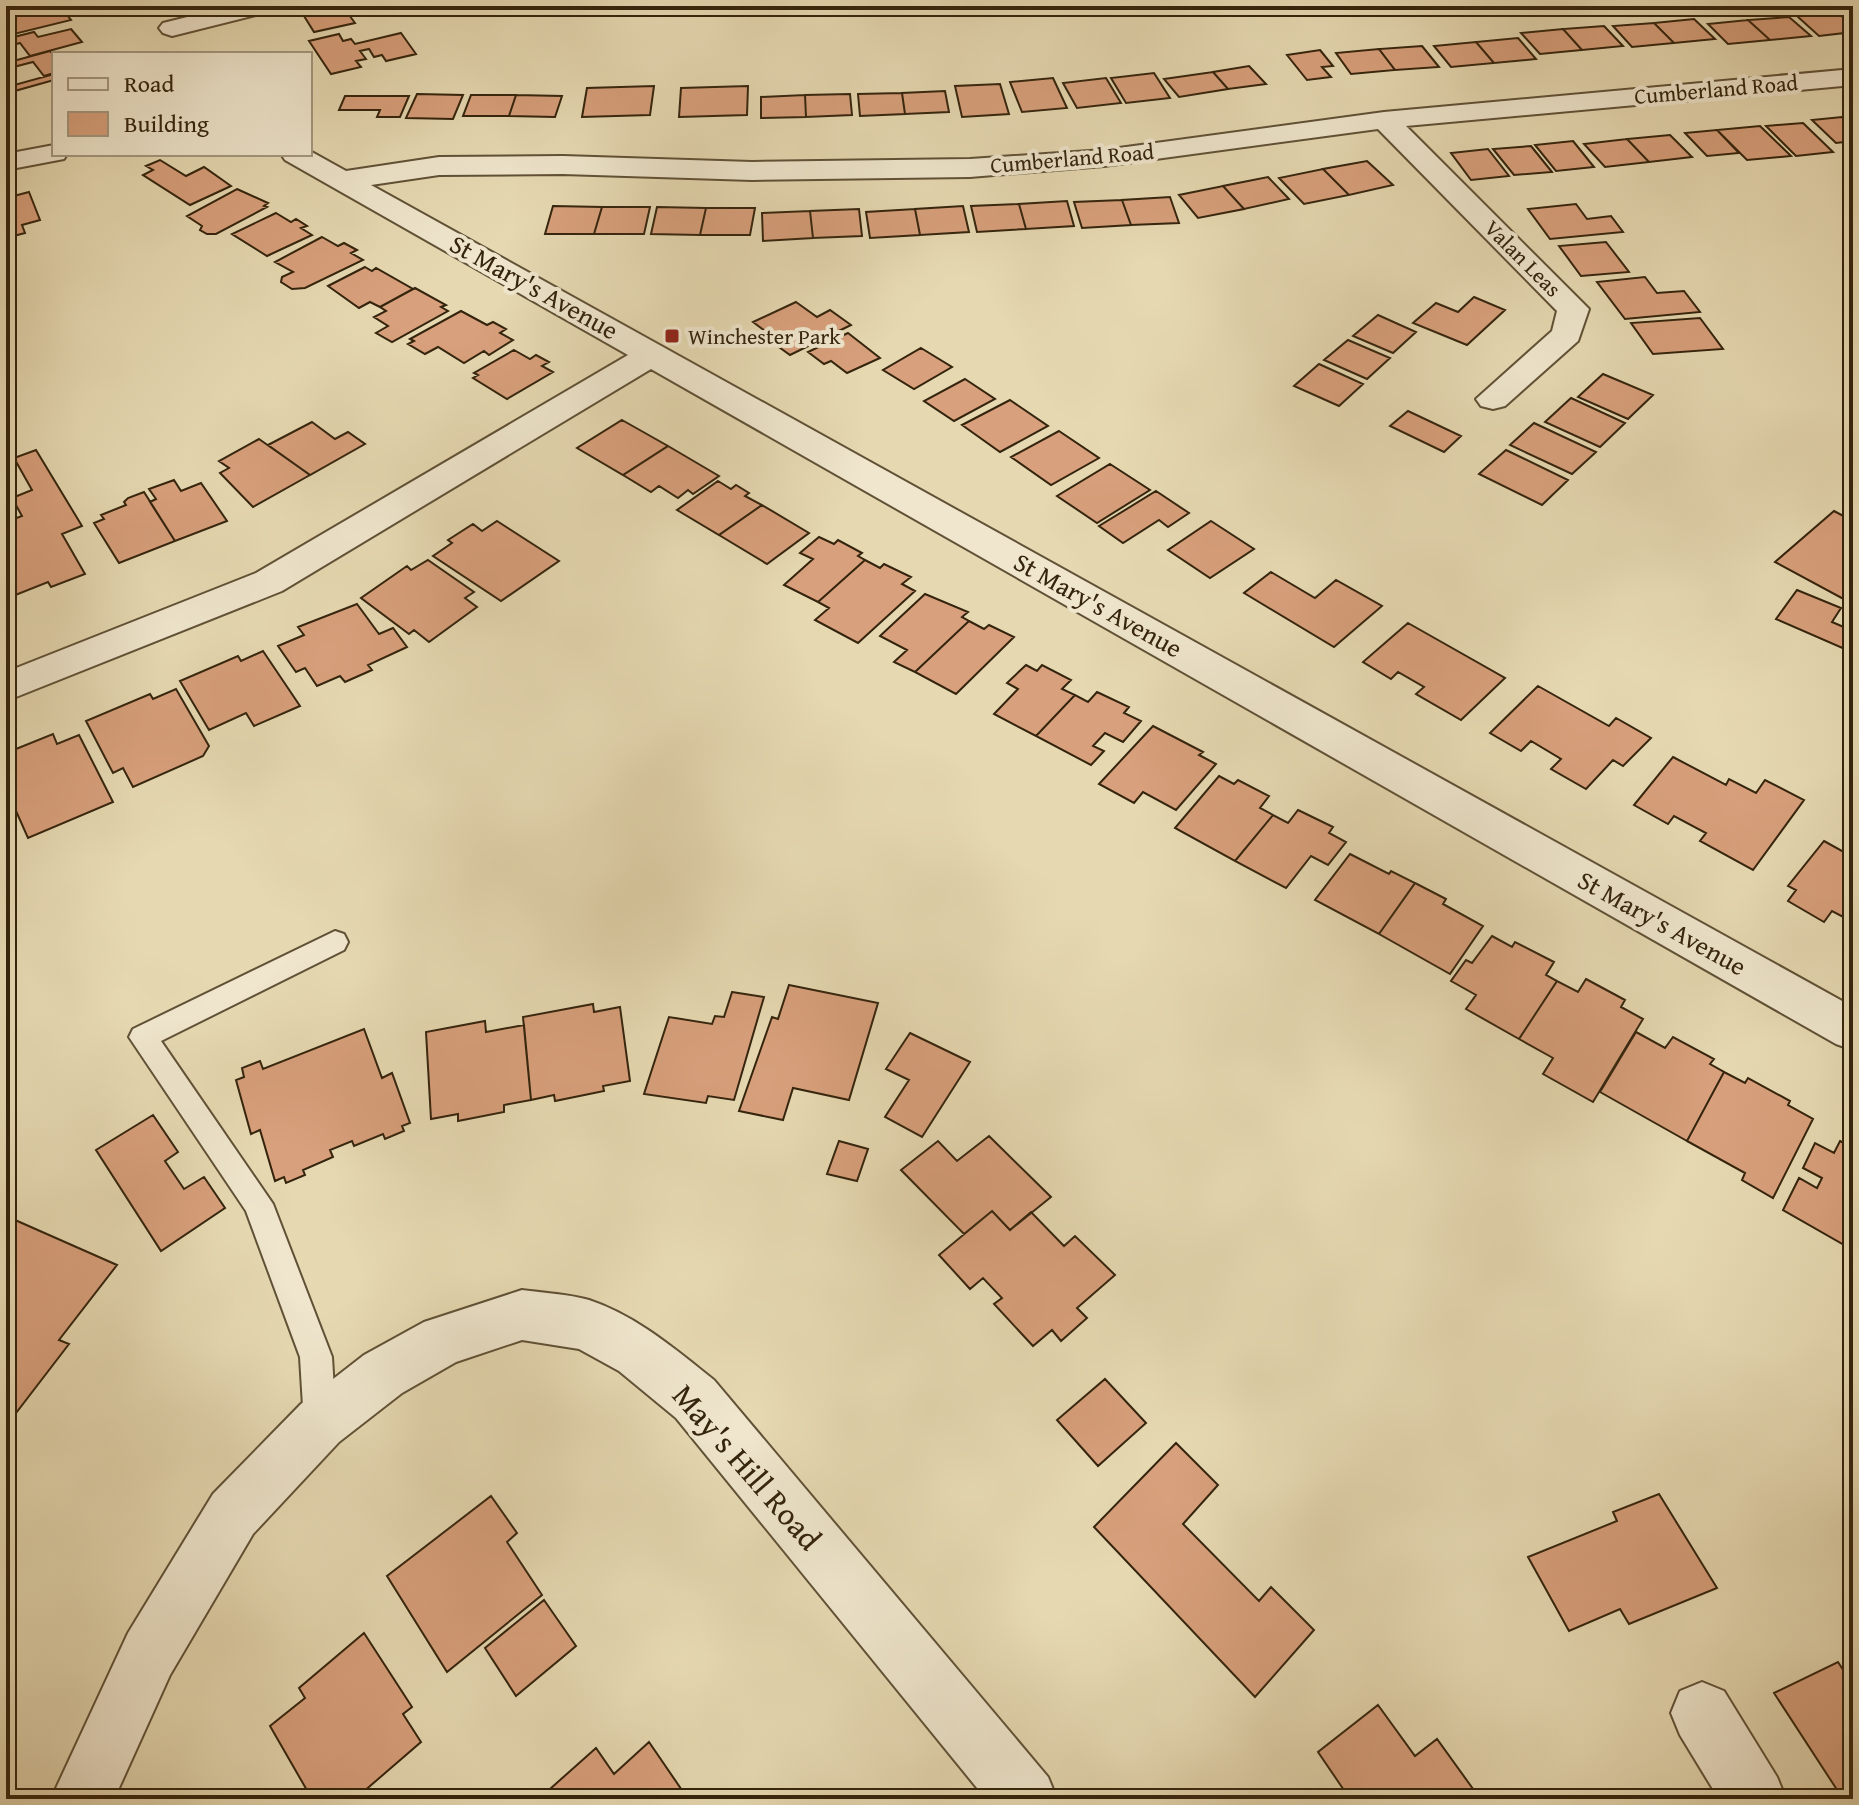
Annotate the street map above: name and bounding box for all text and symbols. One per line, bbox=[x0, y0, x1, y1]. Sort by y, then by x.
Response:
legend bbox=[52, 52, 312, 156]
text: Road bbox=[124, 66, 174, 101]
street label: Cumberland Road bbox=[1633, 66, 1799, 112]
text: Building bbox=[124, 106, 209, 141]
street label: Cumberland Road bbox=[989, 135, 1155, 181]
street label: Valan Leas bbox=[1477, 212, 1569, 304]
street label: St Mary's Avenue bbox=[443, 224, 626, 349]
place label: Winchester Park bbox=[688, 320, 841, 352]
marker: Winchester Park bbox=[663, 327, 681, 345]
street label: St Mary's Avenue bbox=[1007, 542, 1190, 667]
street label: St Mary's Avenue bbox=[1571, 860, 1754, 985]
street label: May's Hill Road bbox=[662, 1373, 833, 1560]

